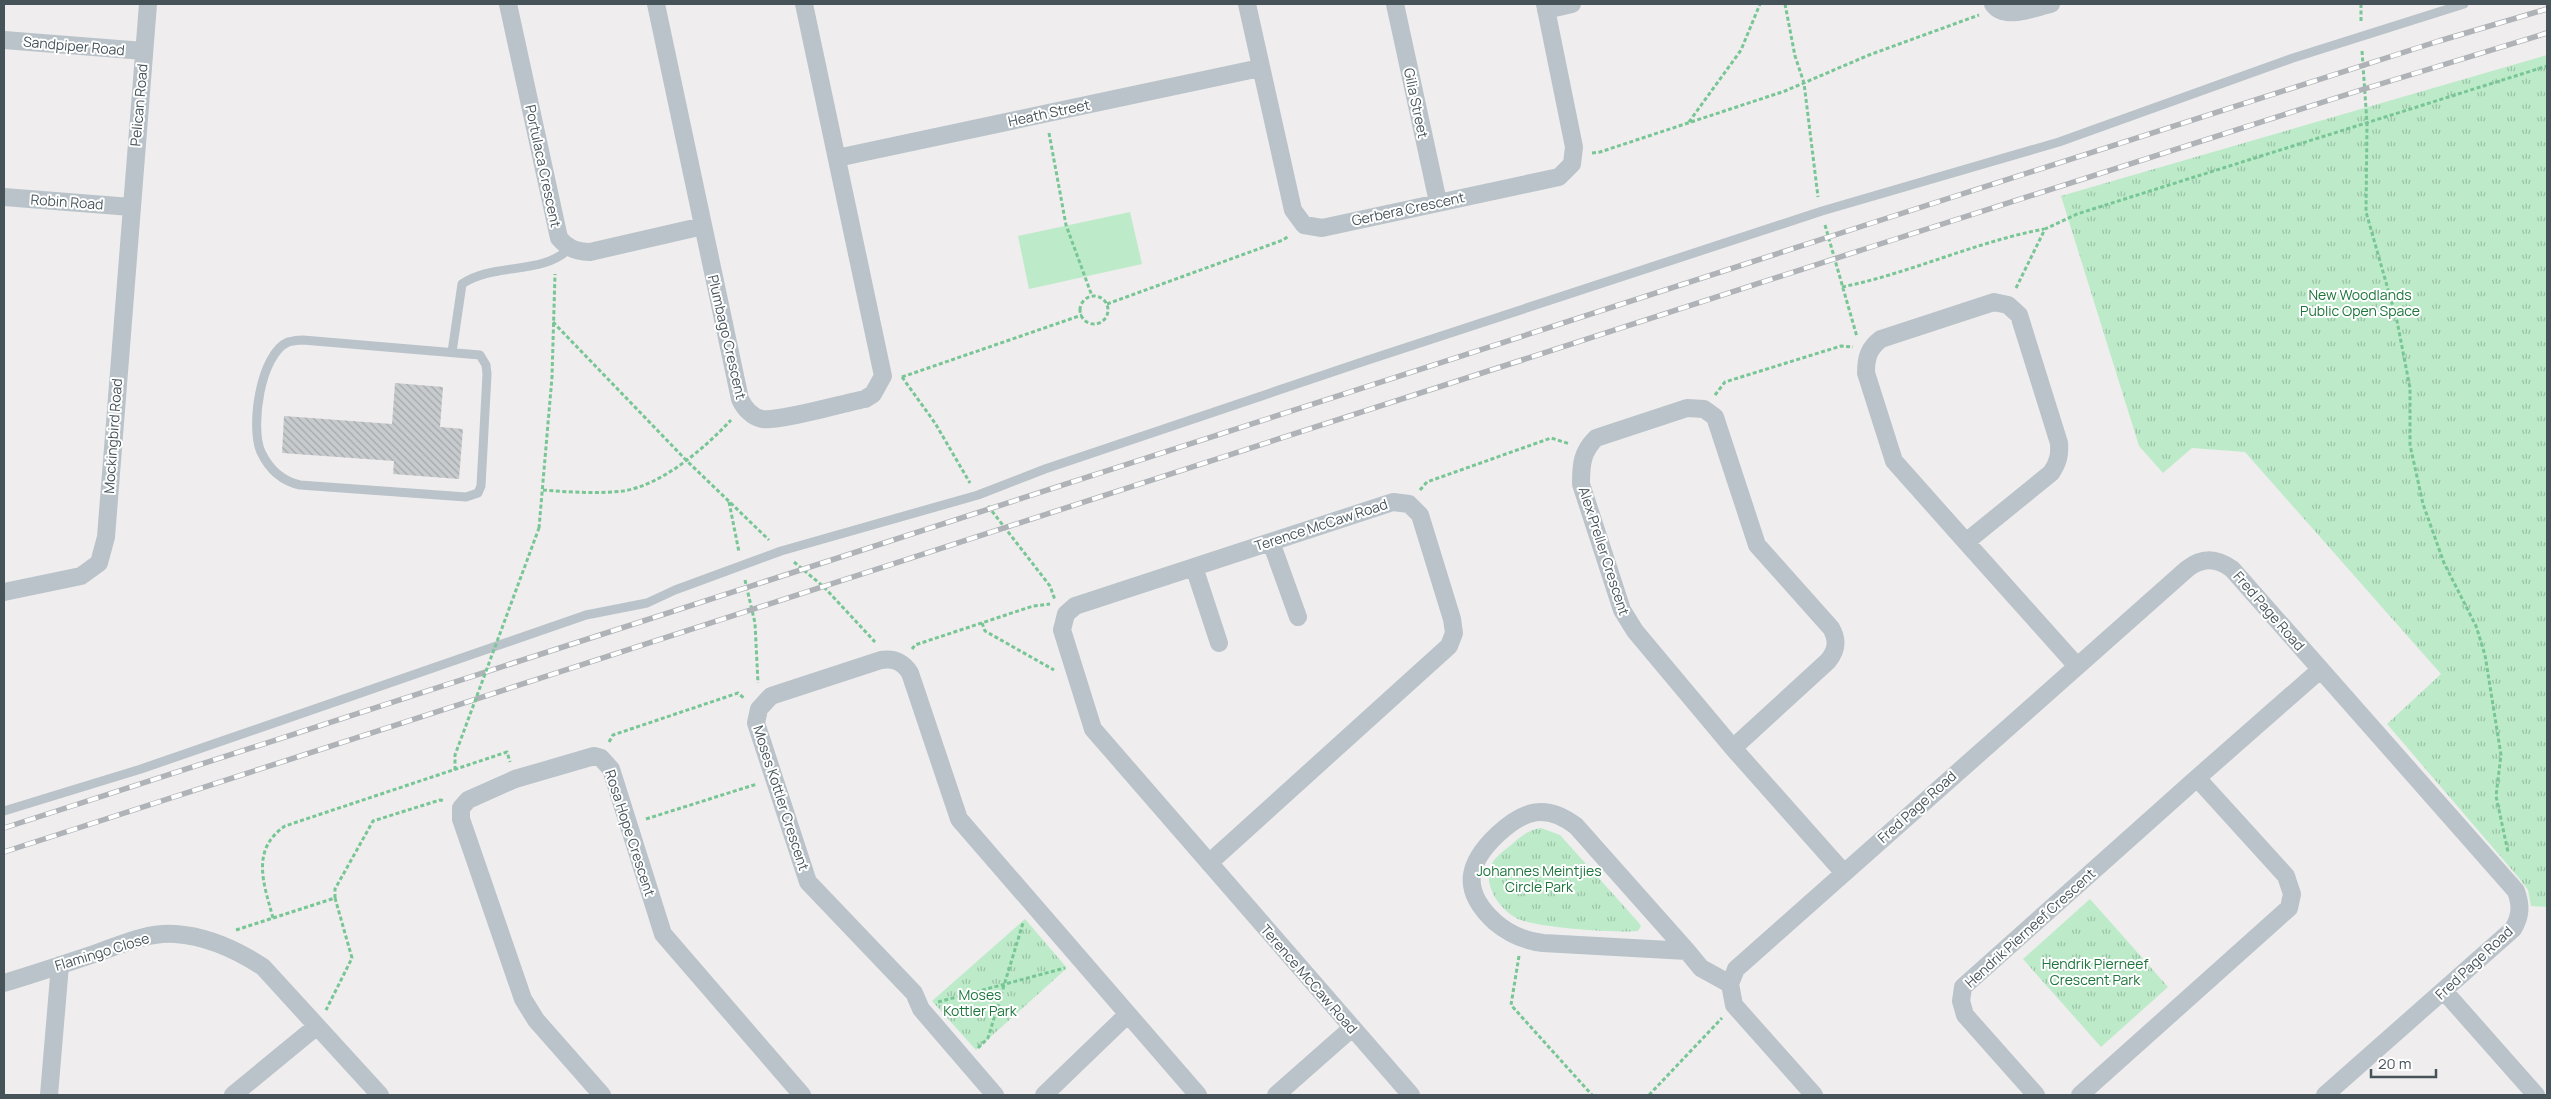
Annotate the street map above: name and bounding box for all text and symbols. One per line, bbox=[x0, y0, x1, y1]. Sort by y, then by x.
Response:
street label: Sandpiper Road bbox=[22, 32, 126, 59]
street label: Pelican Road bbox=[125, 63, 152, 147]
street label: Gilia Street bbox=[1400, 66, 1433, 140]
street label: Heath Street bbox=[1006, 94, 1092, 130]
street label: Portulaca Crescent bbox=[521, 103, 566, 229]
street label: Gerbera Crescent bbox=[1350, 187, 1466, 230]
street label: Robin Road bbox=[30, 189, 104, 214]
street label: Plumbago Crescent bbox=[704, 273, 751, 401]
park label: New Woodlands Public Open Space bbox=[2300, 285, 2420, 320]
street label: Mockingbird Road bbox=[99, 378, 126, 494]
street label: Alex Preller Crescent bbox=[1575, 484, 1634, 618]
street label: Terence McCaw Road bbox=[1252, 494, 1390, 555]
street label: Fred Page Road bbox=[2230, 567, 2309, 654]
street label: Moses Kottler Crescent bbox=[749, 723, 814, 873]
street label: Fred Page Road bbox=[1873, 766, 1960, 847]
street label: Rosa Hope Crescent bbox=[601, 767, 660, 899]
park label: Johannes Meintjies Circle Park bbox=[1476, 861, 1602, 896]
street label: Hendrik Pierneef Crescent bbox=[1960, 864, 2099, 991]
street label: Terence McCaw Road bbox=[1257, 920, 1362, 1037]
street label: Fred Page Road bbox=[2431, 922, 2517, 1004]
street label: Flamingo Close bbox=[52, 928, 151, 975]
park label: Hendrik Pierneef Crescent Park bbox=[2042, 954, 2148, 989]
park label: Moses Kottler Park bbox=[943, 985, 1018, 1020]
scale bar bbox=[2371, 1046, 2436, 1078]
text: 20 m bbox=[2378, 1053, 2411, 1074]

